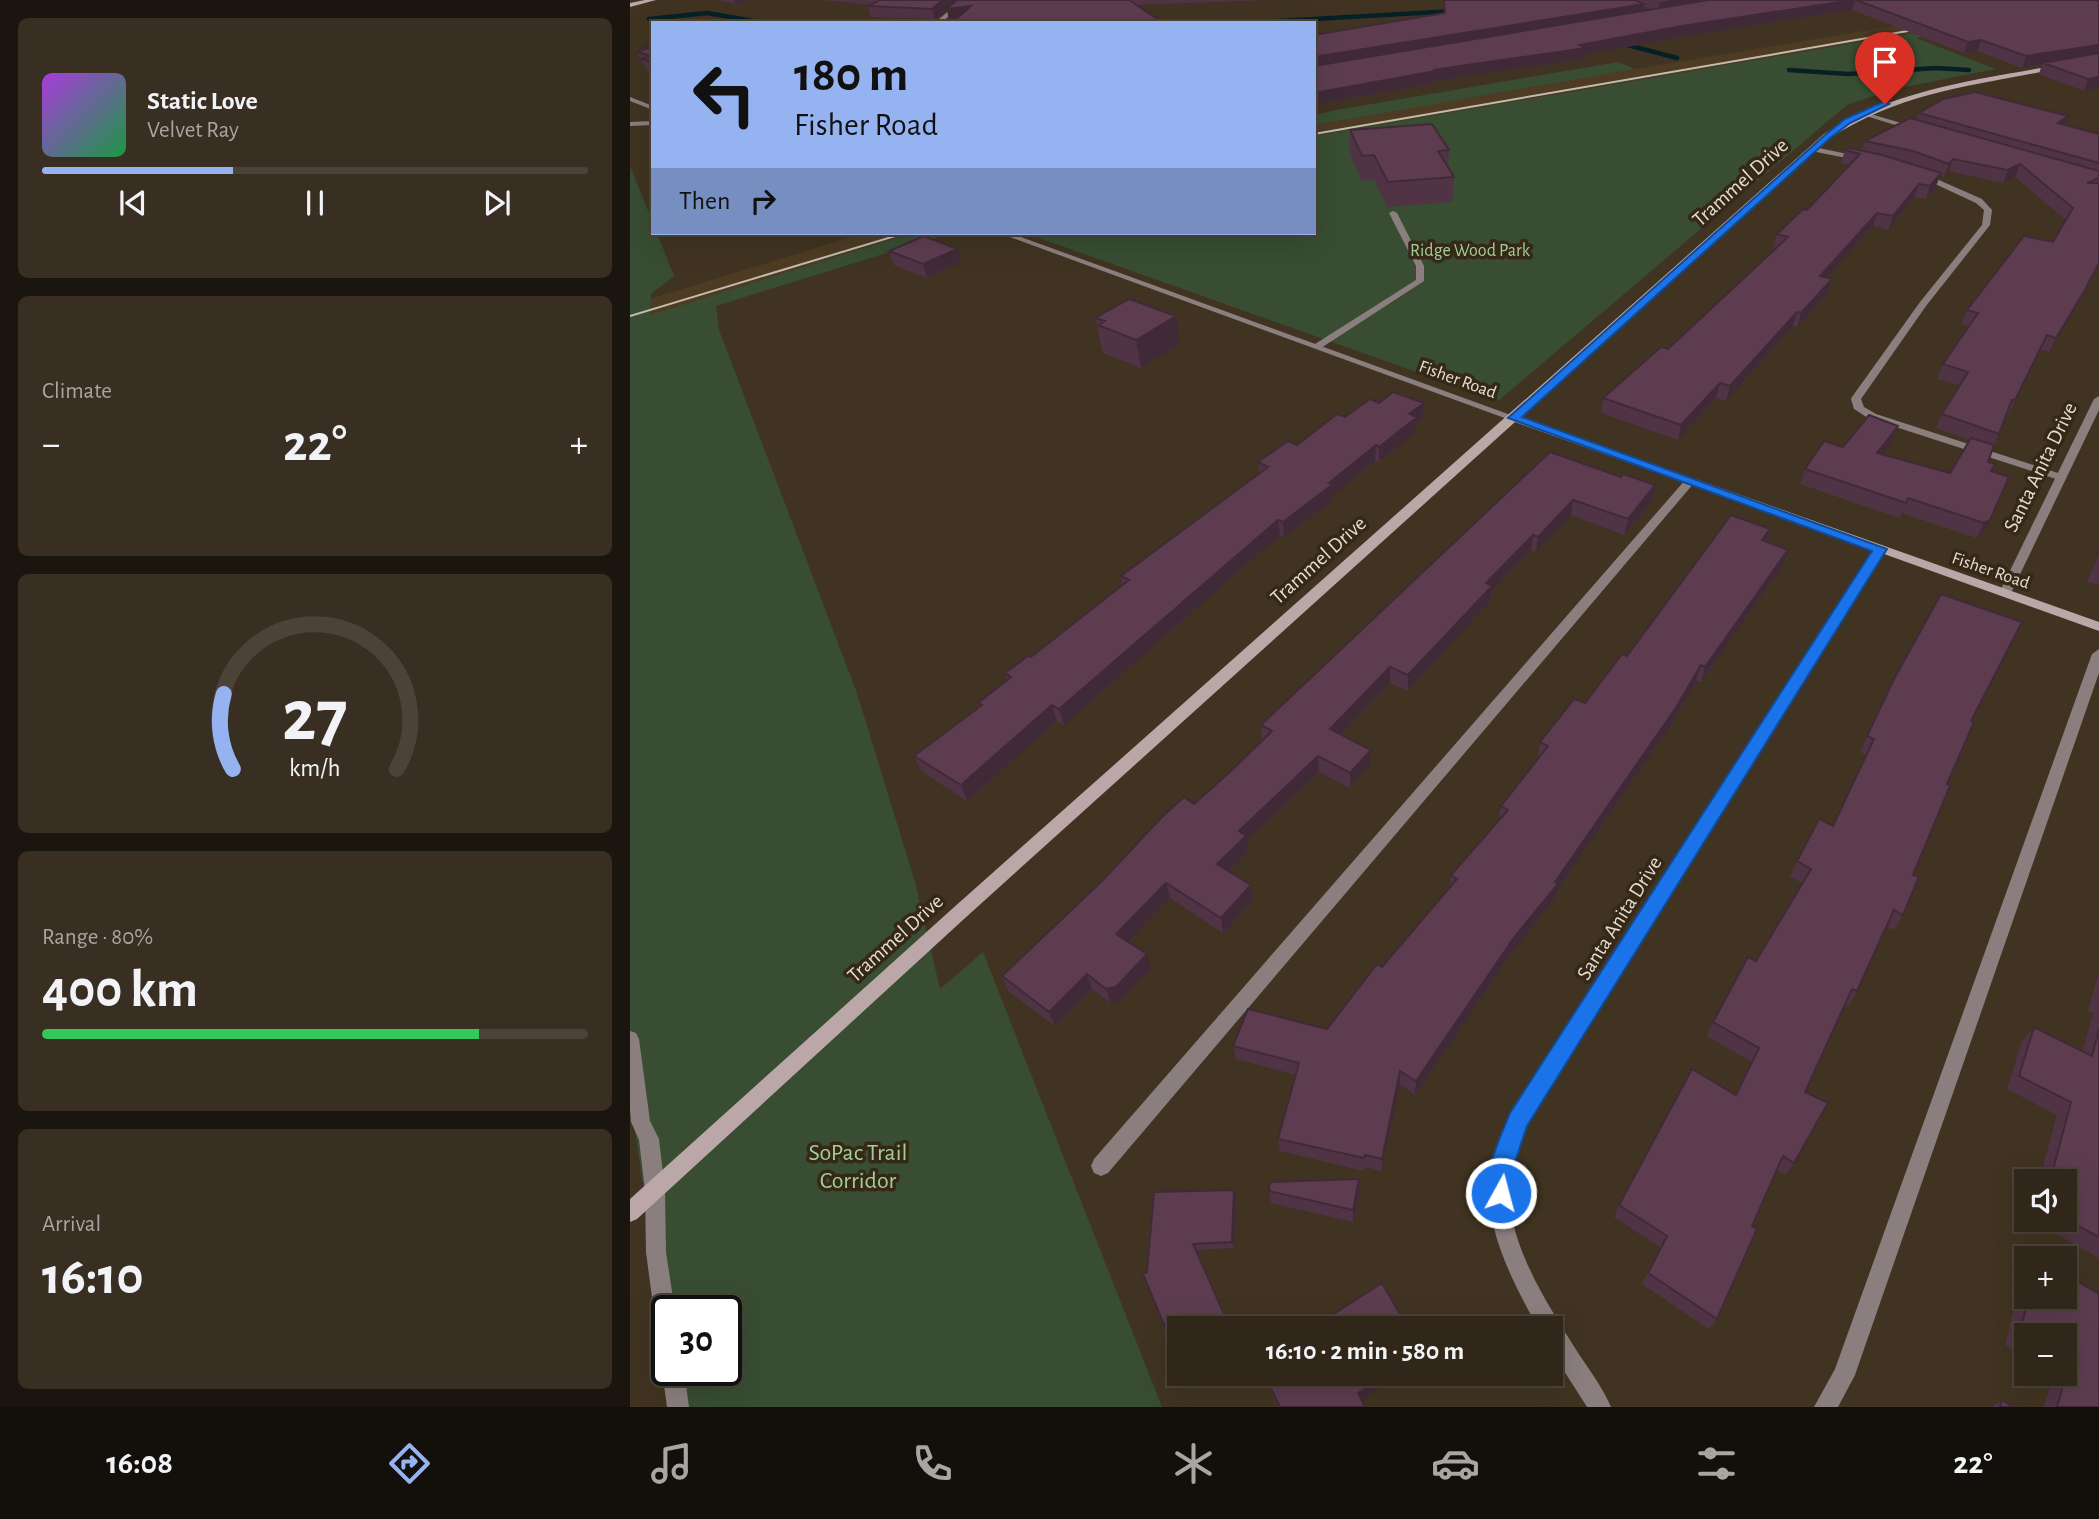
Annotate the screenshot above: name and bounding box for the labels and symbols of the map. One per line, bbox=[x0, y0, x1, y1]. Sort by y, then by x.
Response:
pin bbox=[1855, 32, 1915, 104]
street label: Trammel Drive bbox=[1689, 134, 1792, 230]
park label: Ridge Wood Park bbox=[1410, 242, 1531, 260]
street label: Fisher Road bbox=[1416, 358, 1499, 402]
street label: Santa Anita Drive bbox=[2000, 399, 2081, 535]
street label: Trammel Drive bbox=[1267, 512, 1370, 608]
street label: Fisher Road bbox=[1949, 549, 2032, 593]
street label: Santa Anita Drive bbox=[1573, 853, 1666, 984]
street label: Trammel Drive bbox=[844, 890, 947, 986]
park label: SoPac Trail Corridor bbox=[809, 1141, 907, 1193]
position arrow bbox=[1464, 1156, 1538, 1230]
speed limit sign: 30 bbox=[651, 1295, 742, 1386]

